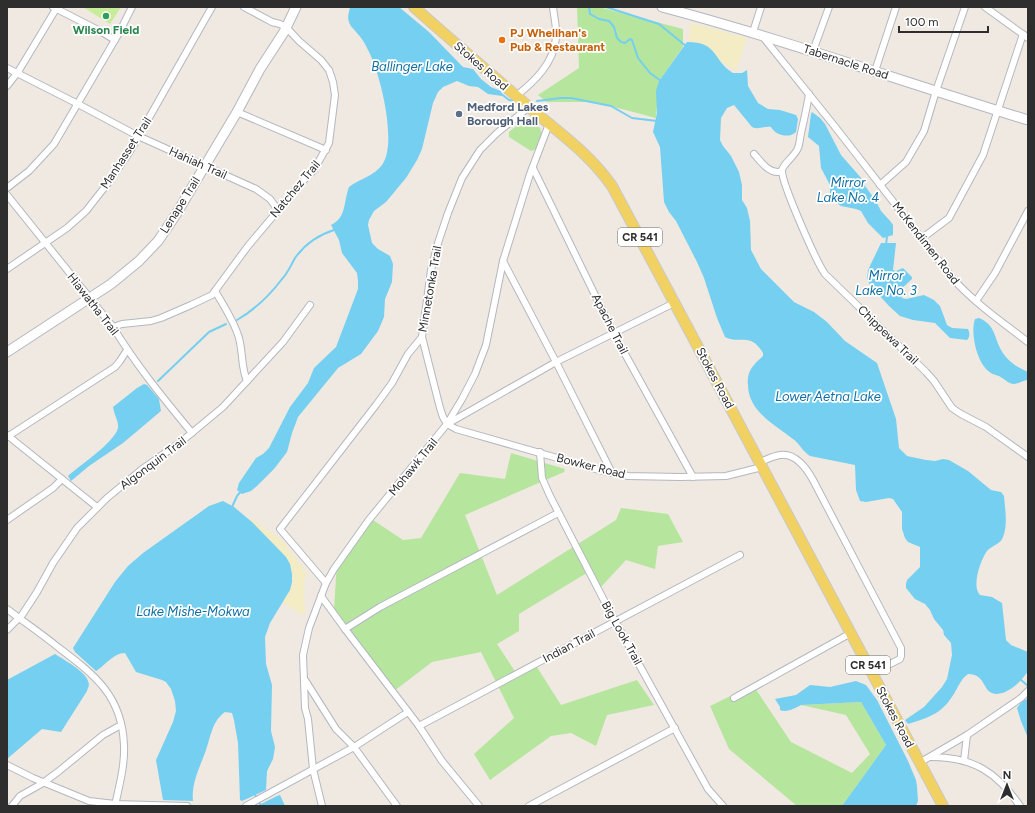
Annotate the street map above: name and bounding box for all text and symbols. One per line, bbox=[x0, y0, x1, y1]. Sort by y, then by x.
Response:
scale bar bbox=[899, 8, 988, 34]
marker: Wilson Field bbox=[101, 11, 111, 21]
text: 100 m bbox=[905, 15, 939, 29]
place label: Wilson Field bbox=[73, 23, 139, 37]
place label: PJ Whelihan's Pub & Restaurant bbox=[510, 26, 605, 54]
marker: PJ Whelihan's Pub & Restaurant bbox=[497, 35, 507, 45]
street label: Stokes Road bbox=[451, 39, 511, 93]
street label: Tabernacle Road bbox=[802, 42, 890, 82]
water label: Ballinger Lake bbox=[371, 59, 453, 74]
place label: Medford Lakes Borough Hall bbox=[467, 100, 549, 128]
marker: Medford Lakes Borough Hall bbox=[454, 109, 464, 119]
street label: Manhasset Trail bbox=[98, 115, 154, 191]
street label: Hahiah Trail bbox=[167, 144, 229, 182]
street label: Natchez Trail bbox=[267, 158, 323, 220]
street label: Lenape Trail bbox=[157, 174, 203, 236]
water label: Mirror Lake No. 4 bbox=[817, 175, 879, 205]
street label: McKendimen Road bbox=[889, 199, 963, 287]
road number: CR 541 bbox=[618, 228, 662, 246]
street label: Minnetonka Trail bbox=[416, 245, 444, 333]
water label: Mirror Lake No. 3 bbox=[855, 268, 917, 298]
street label: Hiawatha Trail bbox=[64, 270, 122, 338]
street label: Apache Trail bbox=[589, 292, 631, 356]
street label: Chippewa Trail bbox=[855, 303, 921, 367]
street label: Stokes Road bbox=[693, 345, 737, 411]
water label: Lower Aetna Lake bbox=[775, 389, 881, 404]
street label: Algonquin Trail bbox=[117, 434, 189, 492]
street label: Mohawk Trail bbox=[386, 436, 440, 498]
street label: Bowker Road bbox=[555, 451, 627, 481]
street label: Big Look Trail bbox=[599, 599, 645, 667]
water label: Lake Mishe-Mokwa bbox=[136, 604, 250, 619]
street label: Indian Trail bbox=[540, 626, 598, 666]
road number: CR 541 bbox=[846, 656, 890, 674]
street label: Stokes Road bbox=[873, 684, 917, 750]
north arrow bbox=[987, 765, 1027, 805]
text: N bbox=[1003, 769, 1011, 782]

